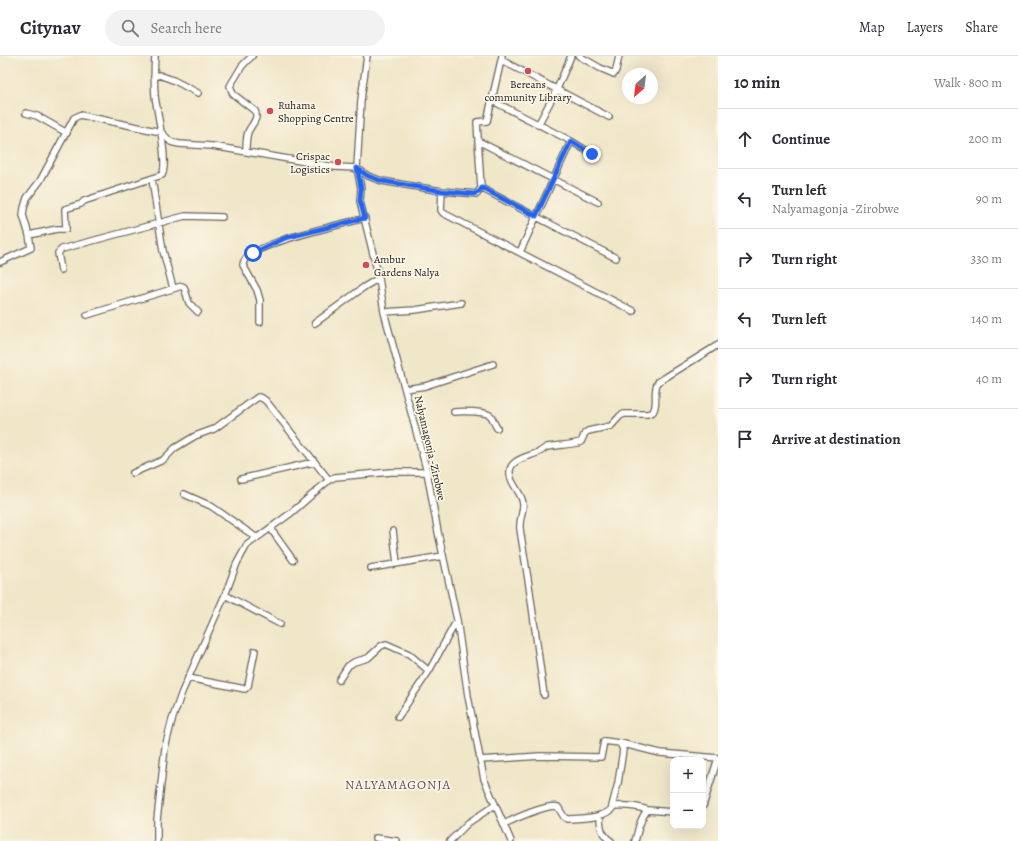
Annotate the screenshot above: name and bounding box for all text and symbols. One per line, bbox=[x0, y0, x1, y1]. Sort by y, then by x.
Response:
search box bbox=[105, 10, 385, 46]
text: Citynav bbox=[20, 15, 81, 41]
icon: search bbox=[119, 17, 141, 39]
text: Search here bbox=[151, 18, 222, 38]
text: Map bbox=[859, 18, 885, 37]
text: Layers bbox=[907, 18, 943, 37]
text: Share bbox=[965, 18, 998, 37]
marker: Bereans community Library bbox=[523, 66, 533, 76]
north arrow bbox=[622, 68, 658, 104]
text: 10 min bbox=[734, 71, 780, 94]
text: Walk · 800 m bbox=[934, 74, 1002, 91]
place label: Bereans community Library bbox=[485, 77, 572, 105]
place label: Ruhama Shopping Centre bbox=[278, 98, 354, 126]
marker: Ruhama Shopping Centre bbox=[265, 106, 275, 116]
icon: ahead bbox=[734, 128, 756, 150]
text: Continue bbox=[772, 129, 830, 149]
text: 200 m bbox=[969, 130, 1002, 147]
route end bbox=[583, 145, 601, 163]
place label: Crispac Logistics bbox=[290, 149, 330, 177]
marker: Crispac Logistics bbox=[333, 157, 343, 167]
text: Turn left bbox=[772, 180, 827, 200]
icon: left bbox=[734, 188, 756, 210]
text: 90 m bbox=[976, 190, 1002, 207]
text: Nalyamagonja -Zirobwe bbox=[772, 200, 899, 217]
route start bbox=[244, 244, 262, 262]
icon: right bbox=[734, 248, 756, 270]
text: Turn right bbox=[772, 249, 837, 269]
text: 330 m bbox=[971, 250, 1002, 267]
place label: Ambur Gardens Nalya bbox=[373, 252, 440, 280]
marker: Ambur Gardens Nalya bbox=[361, 260, 371, 270]
icon: left bbox=[734, 308, 756, 330]
text: Turn left bbox=[772, 309, 827, 329]
text: 140 m bbox=[971, 310, 1002, 327]
icon: right bbox=[734, 368, 756, 390]
text: Turn right bbox=[772, 369, 837, 389]
text: 40 m bbox=[976, 370, 1002, 387]
street label: Nalyamagonja -Zirobwe bbox=[411, 394, 449, 502]
icon: arrive bbox=[734, 428, 756, 450]
text: Arrive at destination bbox=[772, 429, 901, 449]
map controls bbox=[670, 757, 706, 829]
button: + bbox=[670, 757, 706, 793]
district label: NALYAMAGONJA bbox=[345, 776, 451, 793]
button: − bbox=[670, 793, 706, 829]

